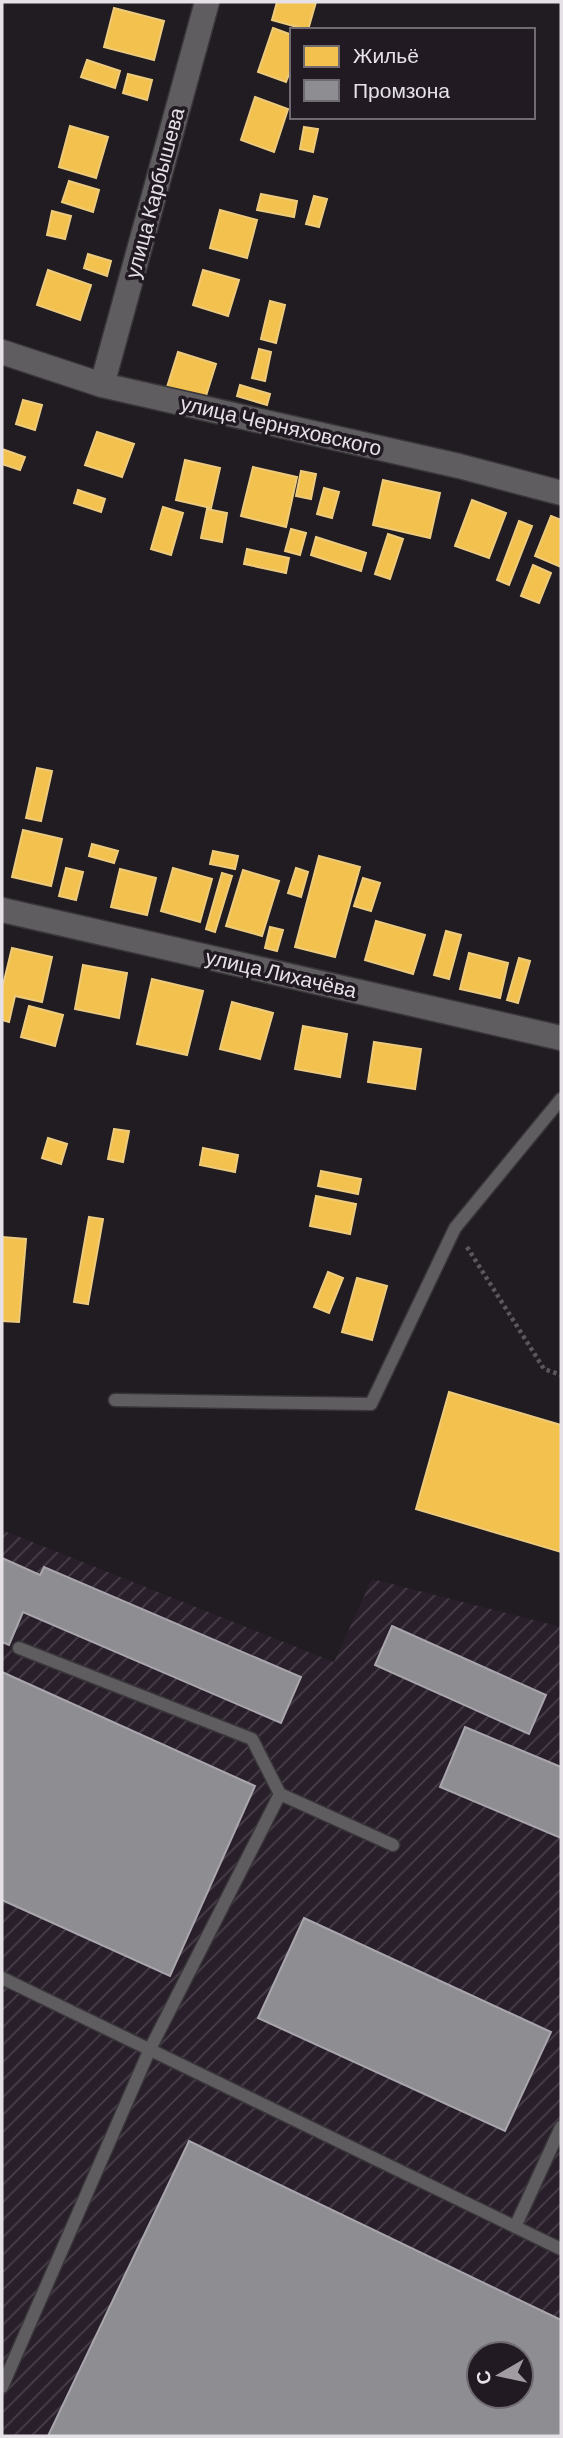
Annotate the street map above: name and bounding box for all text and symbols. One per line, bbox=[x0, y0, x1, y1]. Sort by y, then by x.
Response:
legend bbox=[290, 28, 535, 119]
text: Жильё bbox=[353, 42, 419, 67]
text: Промзона bbox=[353, 77, 450, 102]
street label: улица Карбышева bbox=[119, 104, 188, 281]
street label: улица Черняховского bbox=[178, 389, 384, 460]
street label: улица Лихачёва bbox=[203, 943, 360, 1002]
north arrow bbox=[465, 2340, 535, 2410]
text: С bbox=[470, 2369, 495, 2386]

